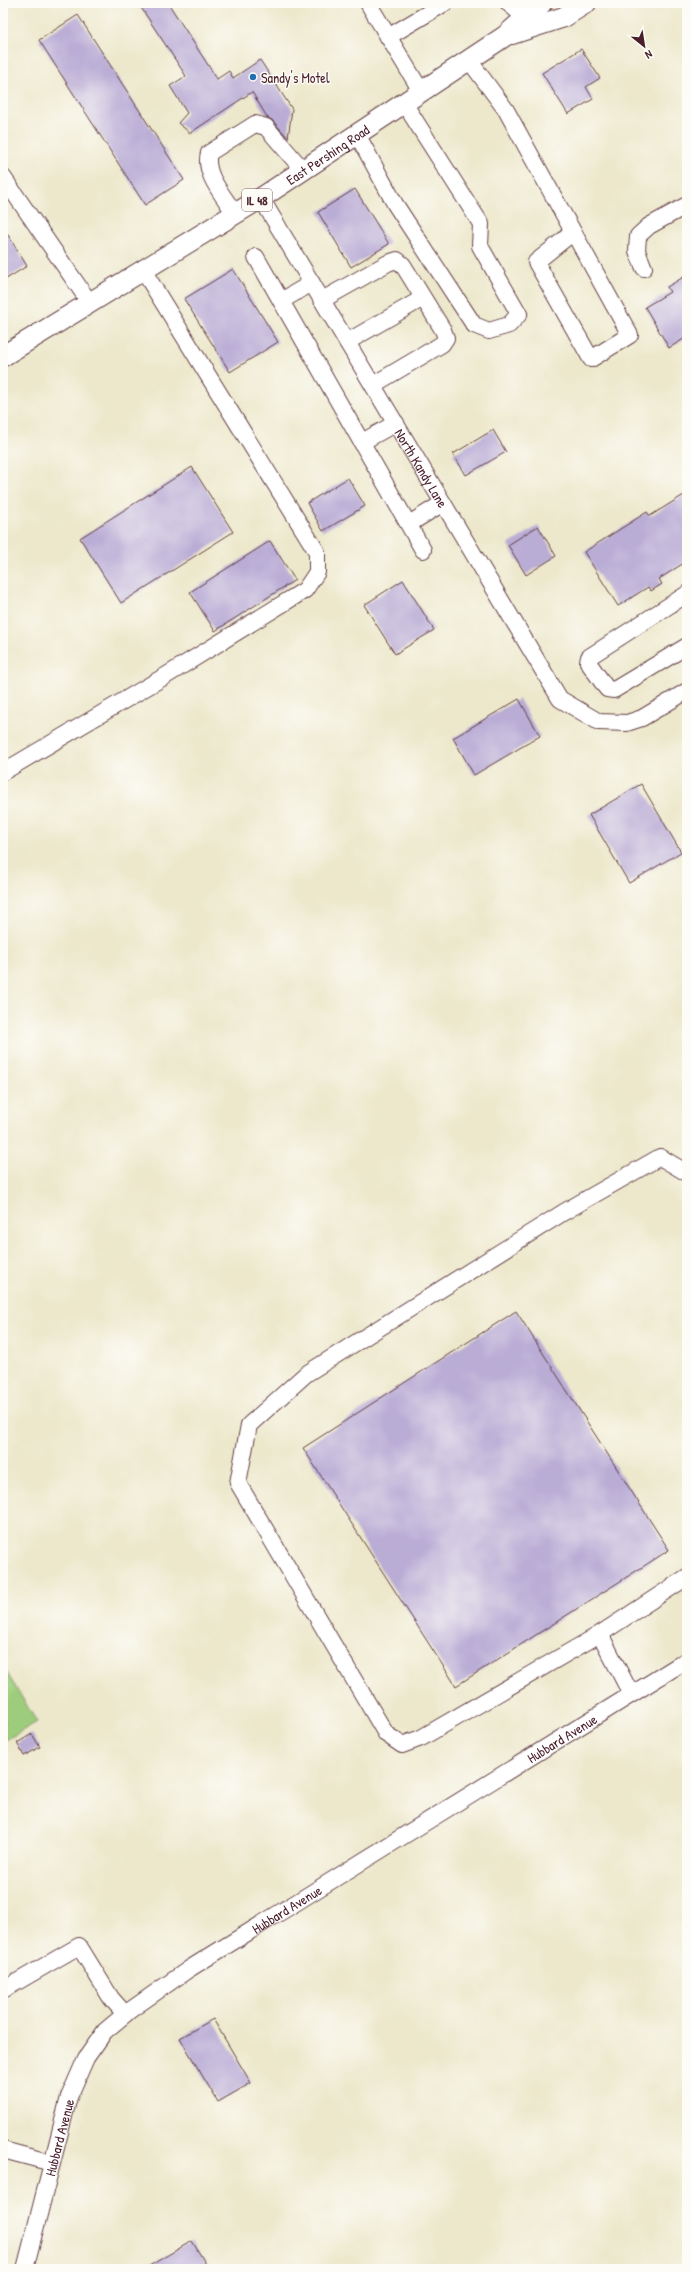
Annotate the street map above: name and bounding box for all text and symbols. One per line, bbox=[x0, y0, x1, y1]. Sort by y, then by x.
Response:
north arrow bbox=[624, 26, 664, 66]
text: N bbox=[643, 47, 655, 62]
place label: Sandy's Motel bbox=[261, 68, 330, 88]
marker: Sandy's Motel bbox=[248, 72, 258, 82]
street label: East Pershing Road bbox=[282, 119, 373, 189]
road number: IL 48 bbox=[242, 189, 272, 211]
street label: North Kandy Lane bbox=[391, 425, 453, 511]
street label: Hubbard Avenue bbox=[523, 1709, 600, 1767]
street label: Hubbard Avenue bbox=[248, 1880, 325, 1938]
street label: Hubbard Avenue bbox=[40, 2096, 78, 2178]

